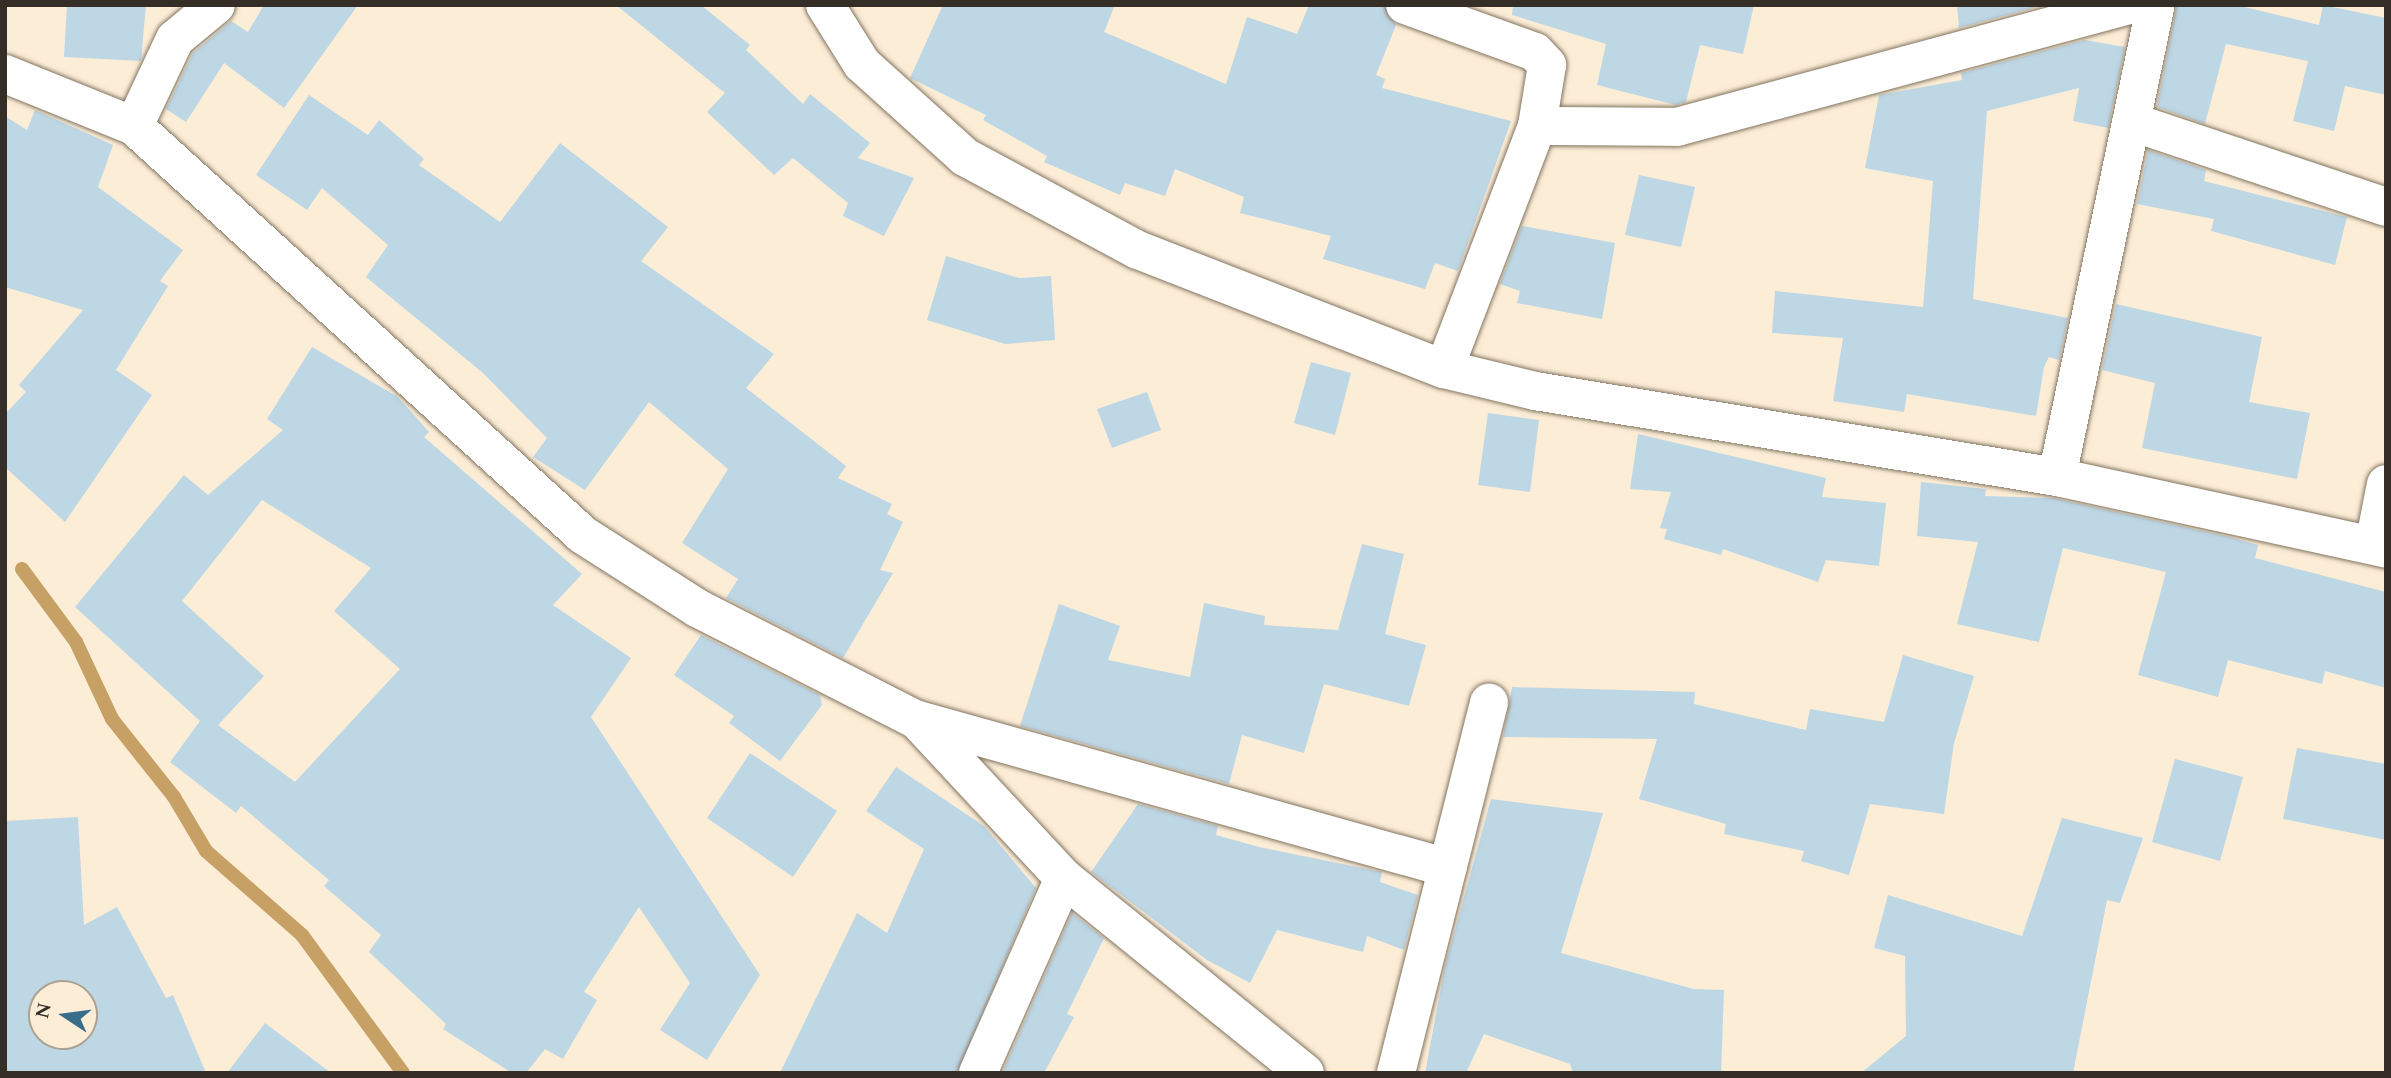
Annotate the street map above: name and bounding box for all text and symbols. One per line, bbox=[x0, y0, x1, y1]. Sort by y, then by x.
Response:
north arrow bbox=[28, 980, 98, 1050]
text: N bbox=[28, 1000, 60, 1021]

